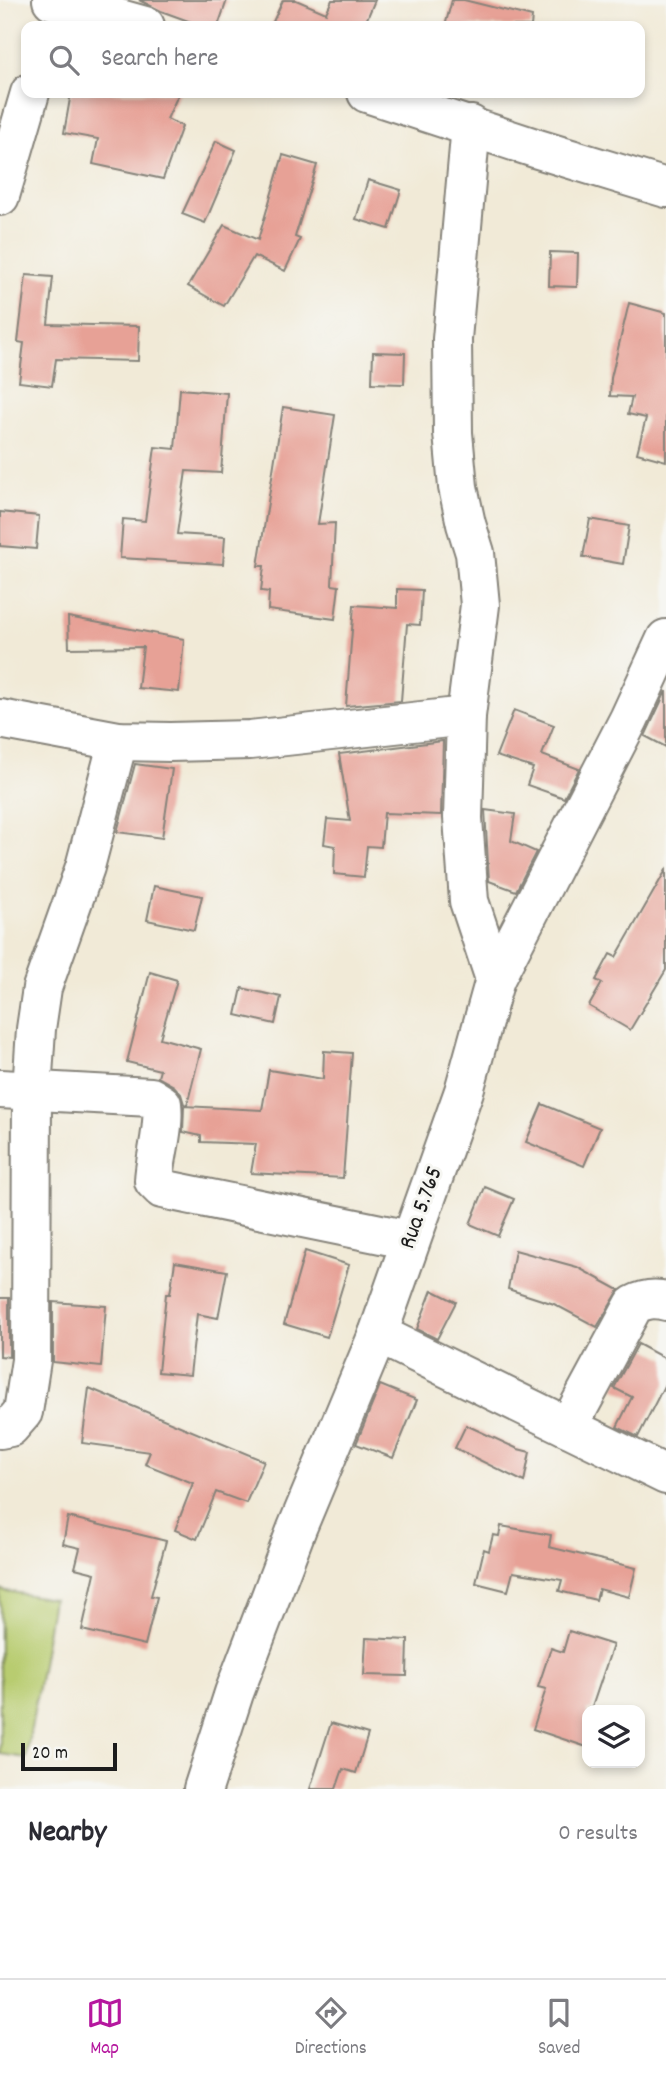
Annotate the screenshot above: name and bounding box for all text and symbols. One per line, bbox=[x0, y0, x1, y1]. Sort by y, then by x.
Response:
search box bbox=[21, 21, 645, 98]
icon: search bbox=[45, 41, 83, 79]
text: Search here bbox=[101, 41, 219, 78]
street label: Rua 5.765 bbox=[391, 1162, 453, 1254]
map controls bbox=[582, 1705, 645, 1768]
button: layers bbox=[582, 1705, 645, 1768]
scale bar bbox=[21, 1740, 117, 1772]
text: 20 m bbox=[32, 1741, 68, 1768]
text: Nearby bbox=[28, 1813, 106, 1856]
text: 0 results bbox=[558, 1818, 638, 1851]
tab: Map bbox=[86, 1994, 124, 2063]
tab: Directions bbox=[295, 1994, 367, 2063]
tab: Saved bbox=[538, 1994, 580, 2063]

